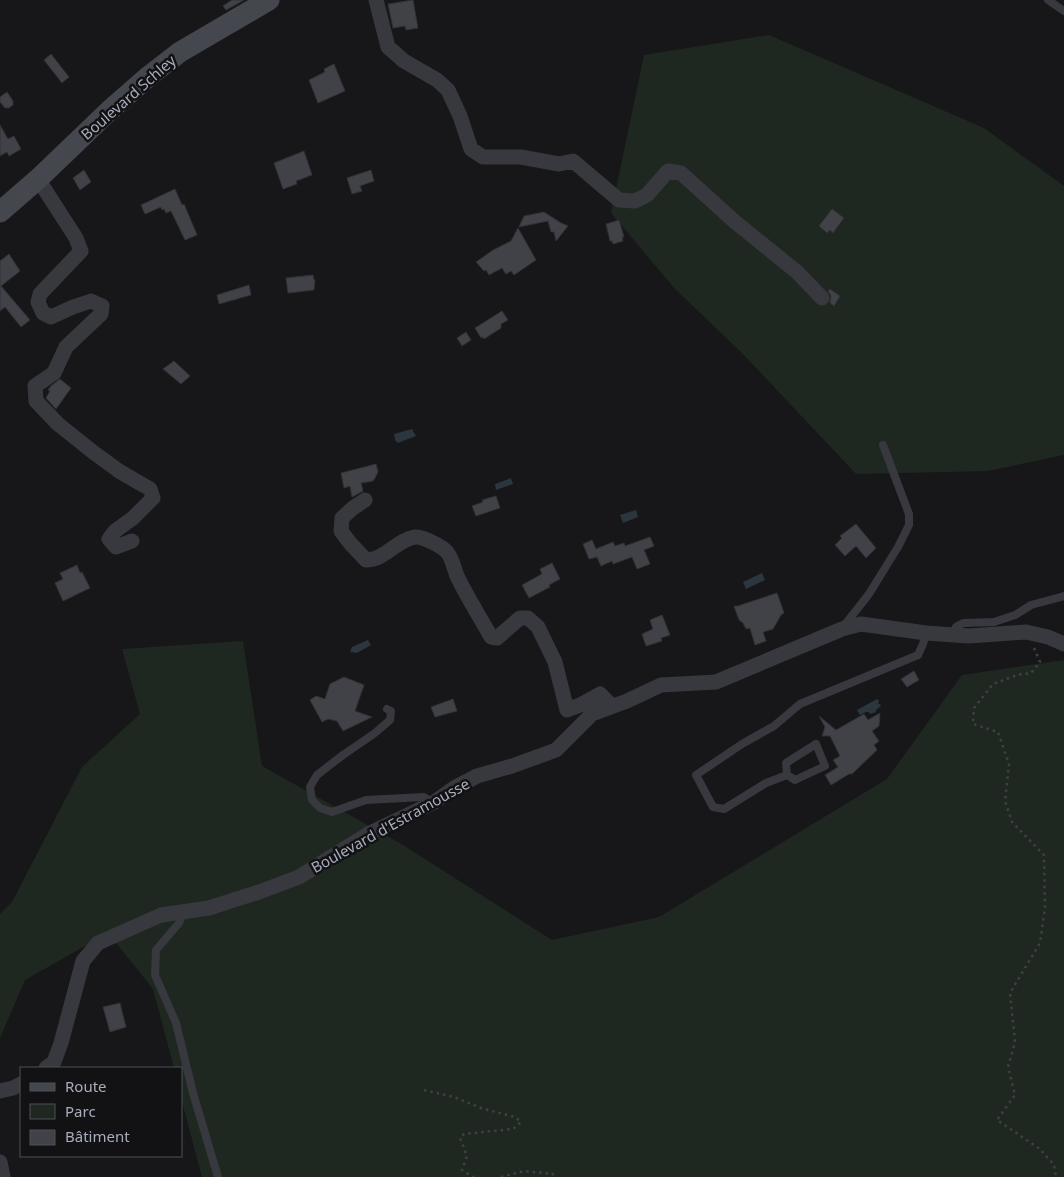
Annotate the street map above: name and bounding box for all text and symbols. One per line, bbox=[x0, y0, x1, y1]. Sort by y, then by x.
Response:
street label: Boulevard Schley bbox=[76, 50, 180, 144]
street label: Boulevard d'Estramousse bbox=[307, 773, 473, 877]
legend bbox=[20, 1067, 182, 1157]
text: Route bbox=[65, 1076, 107, 1096]
text: Parc bbox=[65, 1101, 96, 1121]
text: Bâtiment bbox=[65, 1126, 130, 1146]

